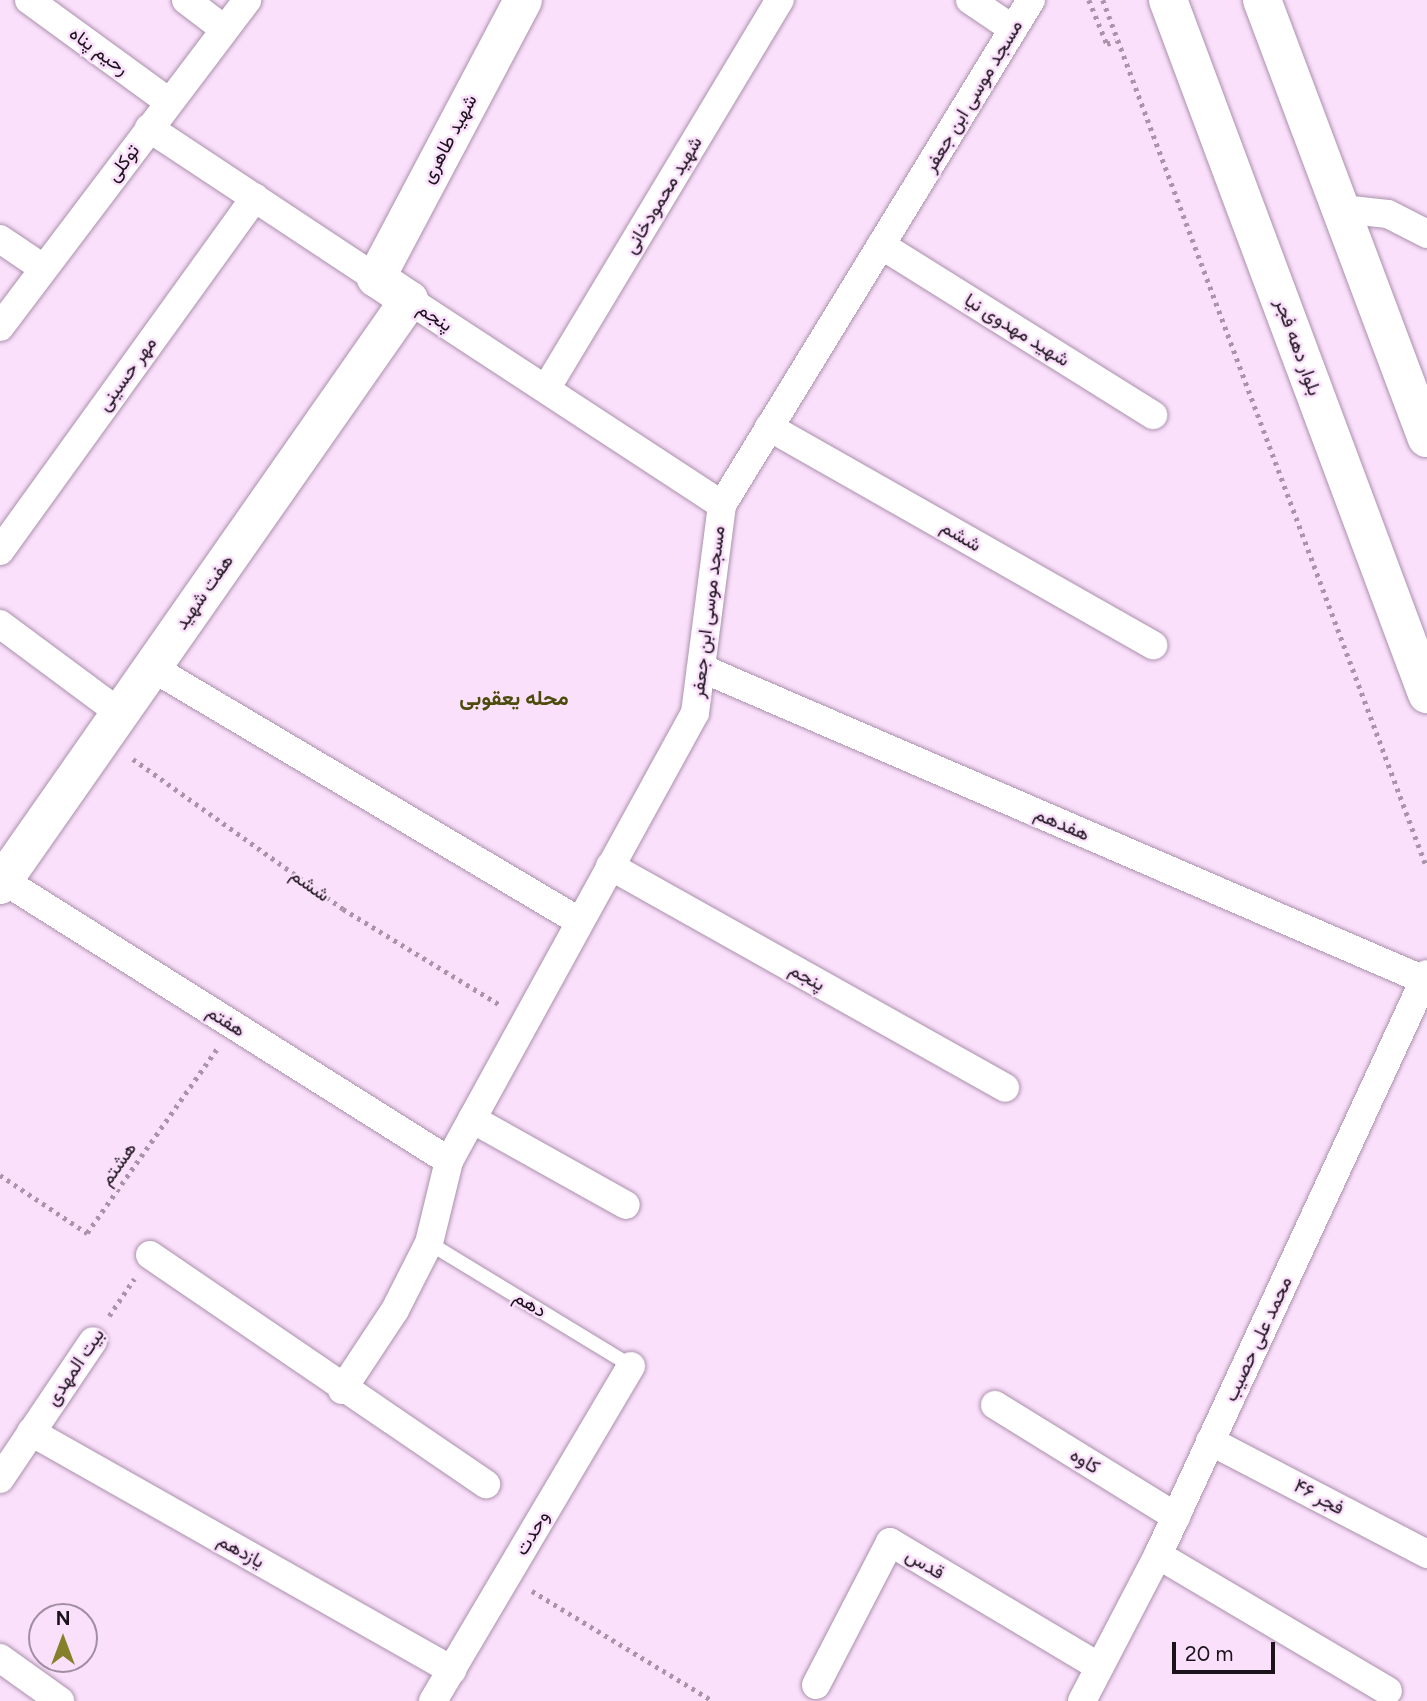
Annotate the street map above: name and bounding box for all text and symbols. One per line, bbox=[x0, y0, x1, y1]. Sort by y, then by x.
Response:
street label: مسجد موسی ابن جعفر bbox=[919, 16, 1027, 176]
street label: رحیم پناه bbox=[65, 22, 133, 80]
street label: شهید طاهری bbox=[416, 91, 482, 187]
street label: شهید محمودخانی bbox=[619, 132, 707, 258]
street label: توکلی bbox=[102, 140, 144, 186]
street label: شهید مهدوی نیا bbox=[960, 289, 1074, 371]
street label: بلوار دهه فجر bbox=[1270, 295, 1326, 399]
street label: پنجم bbox=[413, 297, 457, 337]
street label: مهر حسینی bbox=[92, 333, 162, 415]
street label: ششم bbox=[937, 515, 985, 557]
street label: مسجد موسی ابن جعفر bbox=[686, 525, 730, 699]
street label: هفت شهید bbox=[170, 550, 238, 634]
district label: محله یعقوبی bbox=[459, 685, 569, 711]
street label: هفدهم bbox=[1031, 802, 1093, 846]
street label: ششم bbox=[286, 863, 334, 907]
street label: پنجم bbox=[785, 958, 829, 996]
street label: هفتم bbox=[202, 1000, 250, 1042]
street label: هشتم bbox=[95, 1138, 141, 1190]
street label: محمد علی حصیب bbox=[1219, 1273, 1297, 1405]
street label: دهم bbox=[509, 1285, 551, 1323]
street label: بیت المهدی bbox=[41, 1324, 109, 1410]
street label: کاوه bbox=[1066, 1443, 1104, 1479]
street label: فجر ۴۶ bbox=[1290, 1474, 1348, 1520]
street label: وحدت bbox=[510, 1507, 554, 1559]
street label: یازدهم bbox=[214, 1529, 268, 1573]
street label: قدس bbox=[901, 1544, 949, 1584]
north arrow bbox=[28, 1603, 98, 1673]
text: N bbox=[56, 1607, 70, 1630]
scale bar bbox=[1175, 1628, 1278, 1672]
text: 20 m bbox=[1185, 1641, 1233, 1666]

